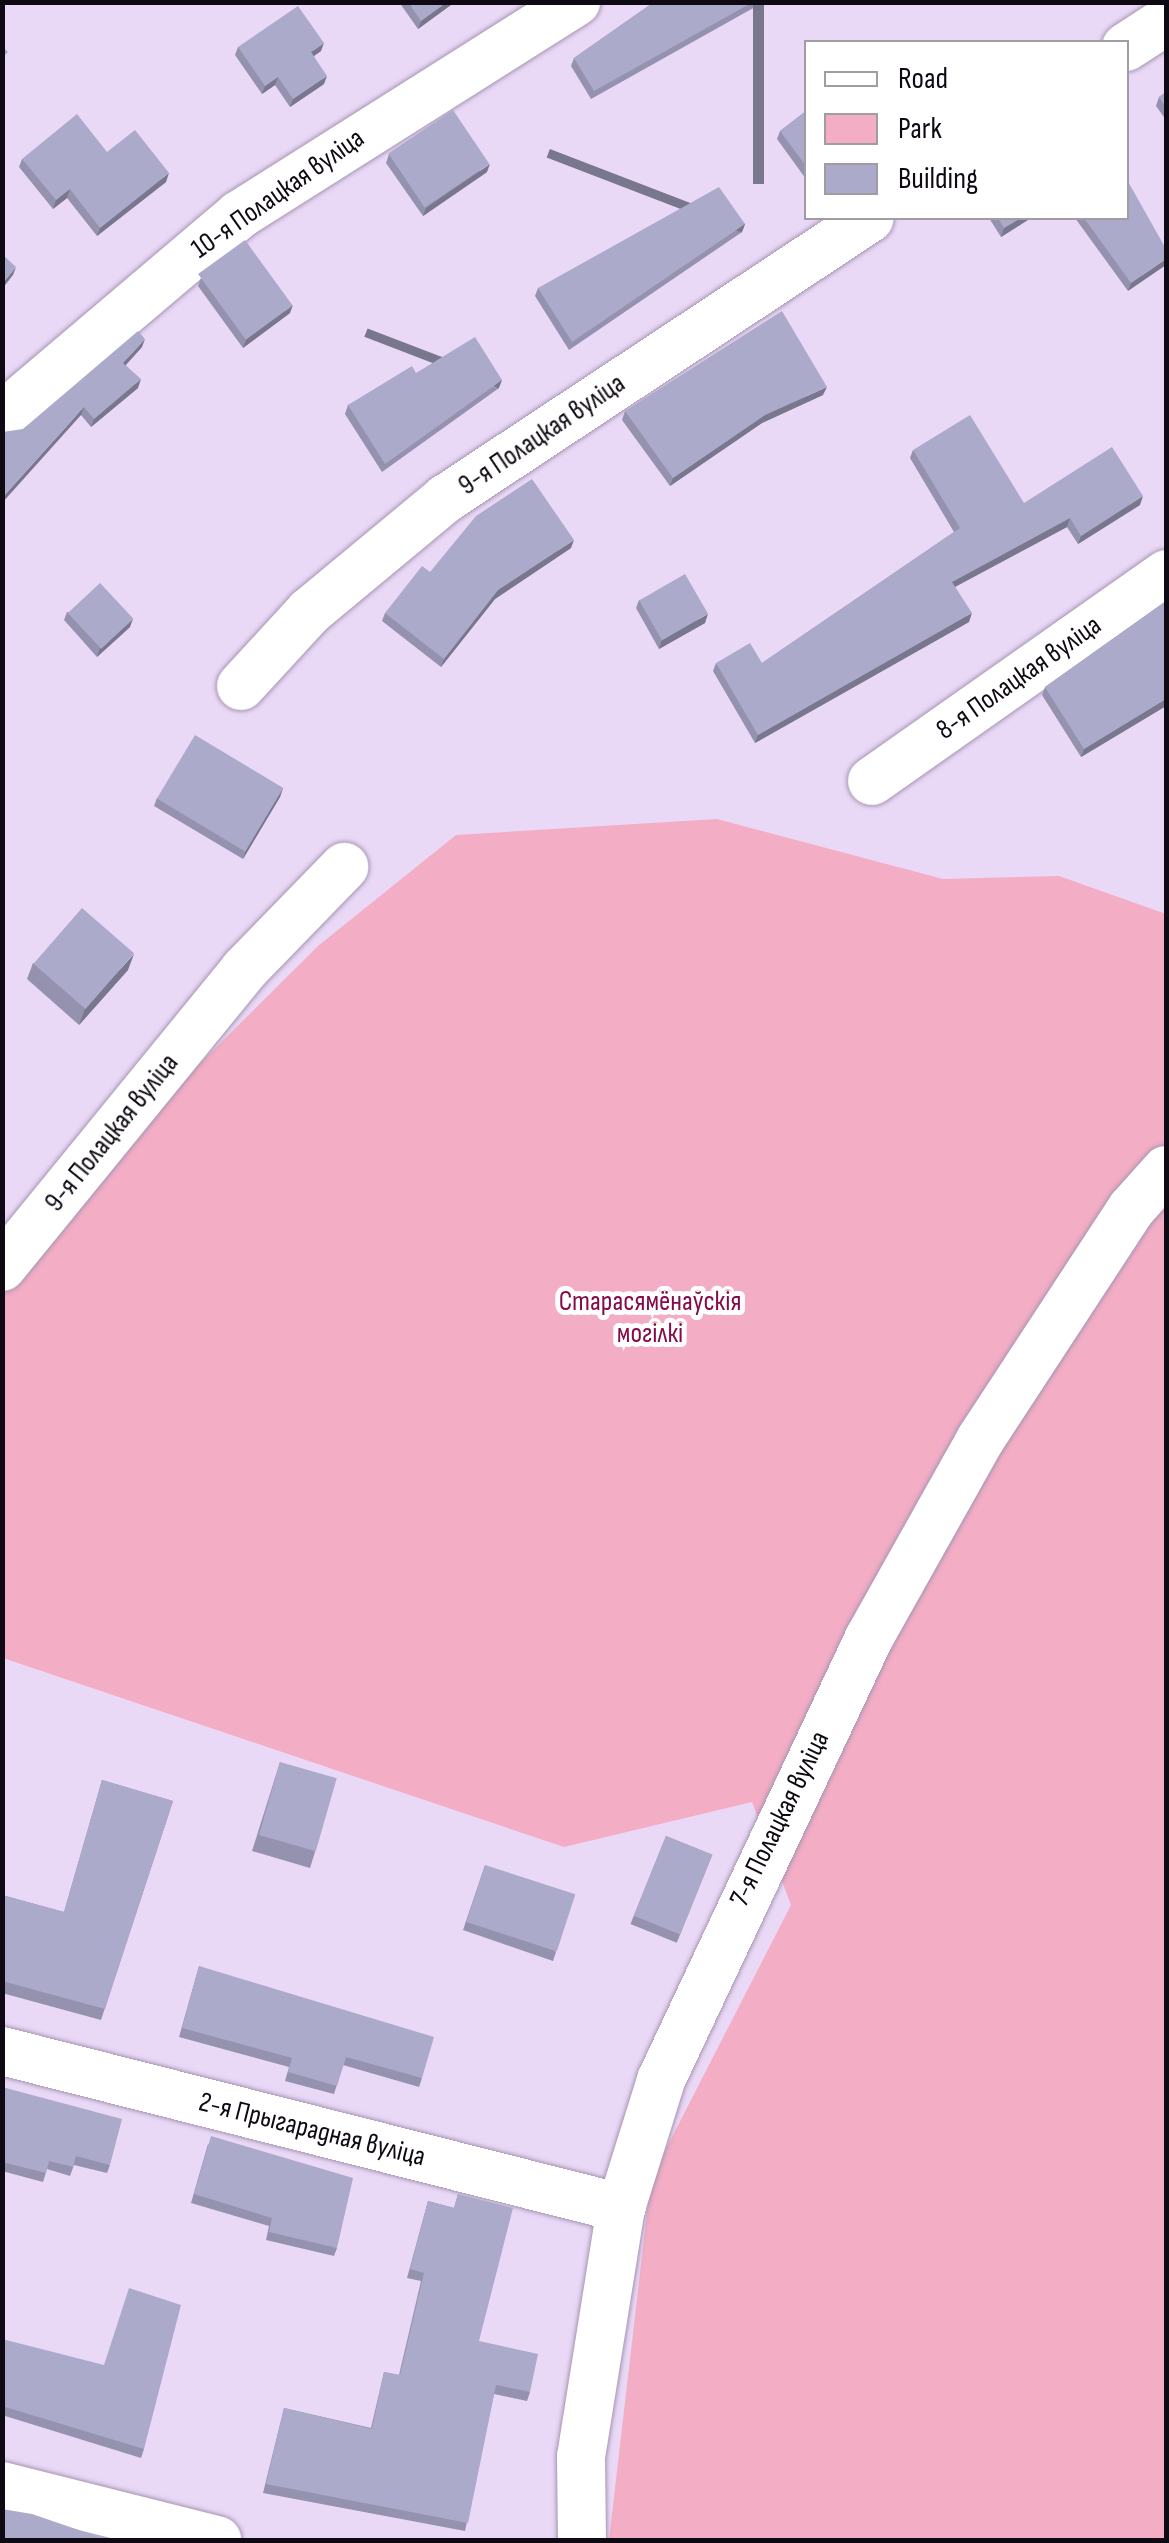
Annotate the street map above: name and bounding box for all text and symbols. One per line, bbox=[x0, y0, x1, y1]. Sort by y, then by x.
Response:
legend bbox=[804, 40, 1129, 220]
text: Road bbox=[898, 61, 948, 97]
text: Park bbox=[898, 111, 942, 147]
street label: 10-я Полацкая вуліца bbox=[185, 122, 371, 266]
text: Building bbox=[898, 161, 978, 197]
street label: 9-я Полацкая вуліца bbox=[452, 367, 632, 503]
street label: 8-я Полацкая вуліца bbox=[930, 609, 1108, 747]
street label: 9-я Полацкая вуліца bbox=[38, 1047, 186, 1219]
park label: Старасямёнаўскія могілкі bbox=[559, 1285, 741, 1351]
street label: 7-я Полацкая вуліца bbox=[723, 1726, 837, 1912]
street label: 2-я Прыгарадная вуліца bbox=[195, 2086, 429, 2174]

